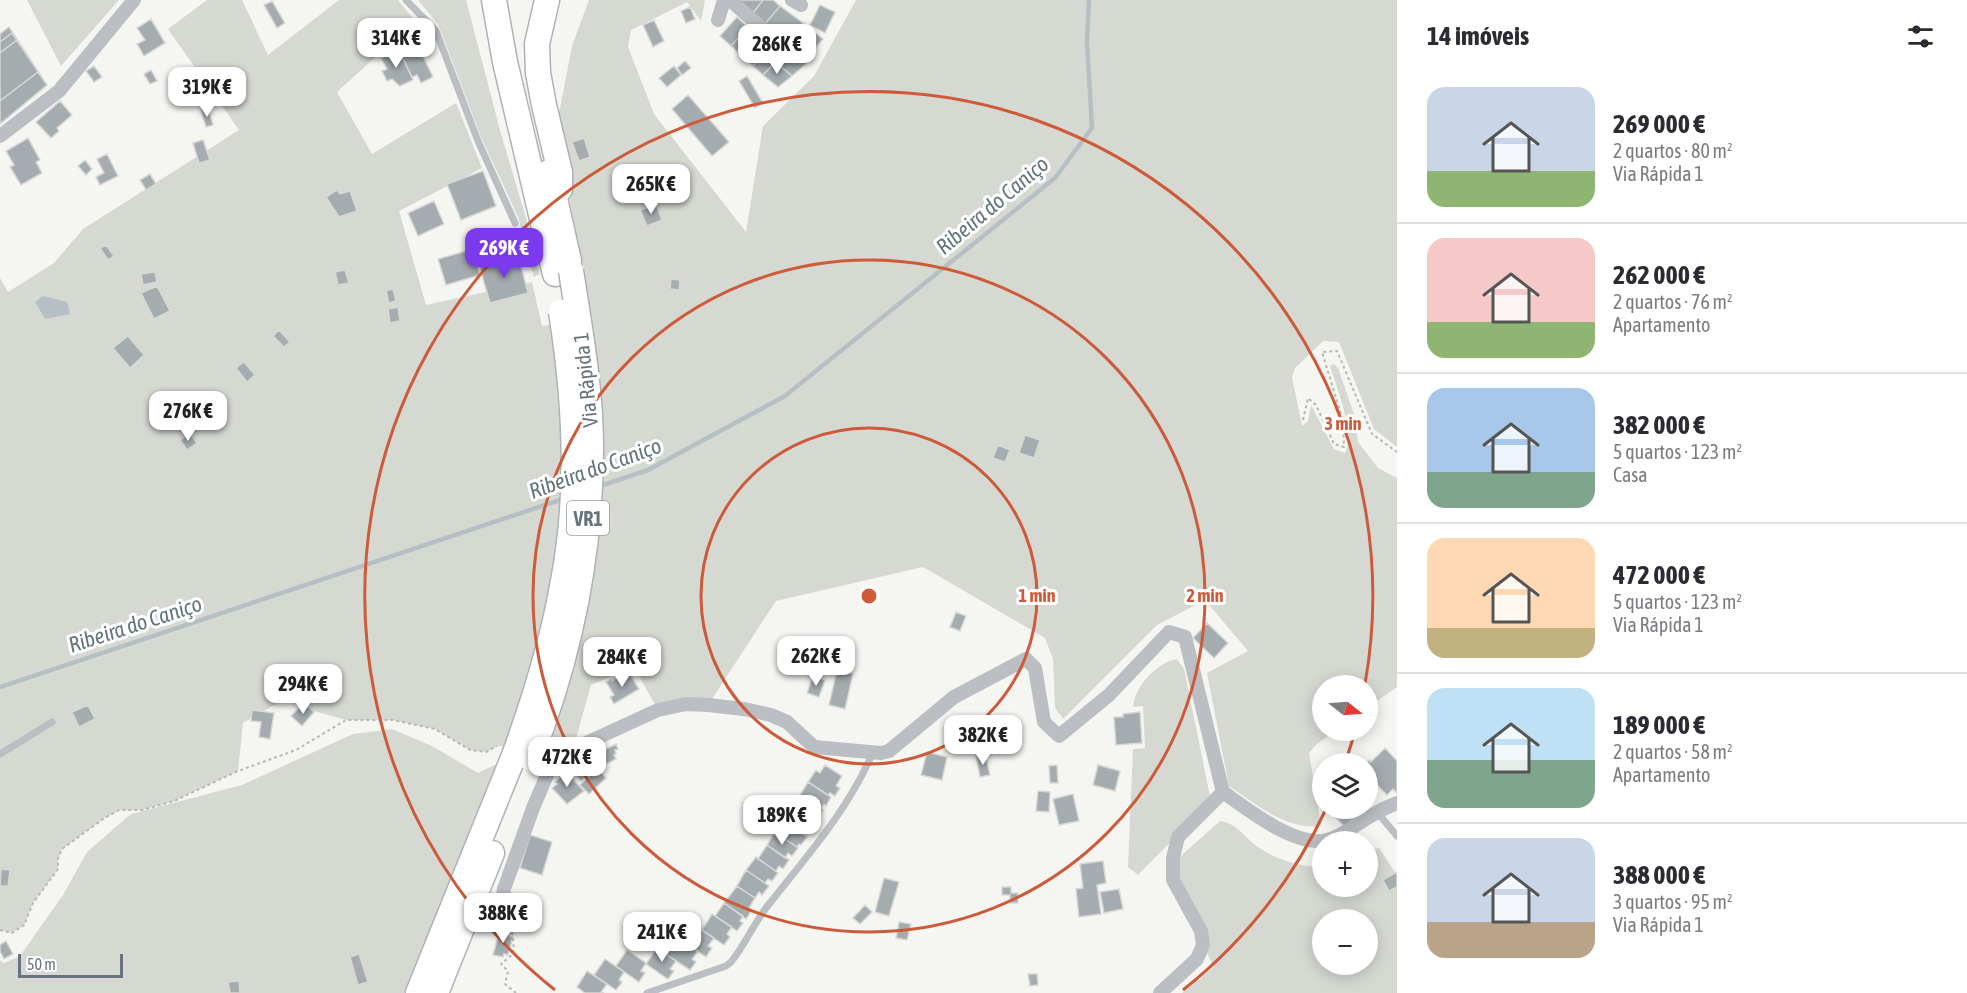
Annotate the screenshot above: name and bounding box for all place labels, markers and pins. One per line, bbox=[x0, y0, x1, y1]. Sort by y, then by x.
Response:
pin: 314K € bbox=[347, 18, 445, 69]
pin: 286K € bbox=[728, 24, 826, 75]
pin: 319K € bbox=[158, 67, 256, 118]
pin: 265K € bbox=[602, 164, 700, 215]
pin: 269K € bbox=[455, 228, 553, 279]
pin: 276K € bbox=[139, 391, 237, 442]
centre of rings bbox=[859, 586, 879, 606]
pin: 262K € bbox=[767, 636, 865, 687]
pin: 284K € bbox=[573, 637, 671, 688]
pin: 294K € bbox=[254, 664, 352, 715]
pin: 382K € bbox=[934, 715, 1032, 766]
pin: 472K € bbox=[518, 737, 616, 788]
pin: 189K € bbox=[733, 795, 831, 846]
pin: 388K € bbox=[454, 893, 552, 944]
pin: 241K € bbox=[613, 912, 711, 963]

